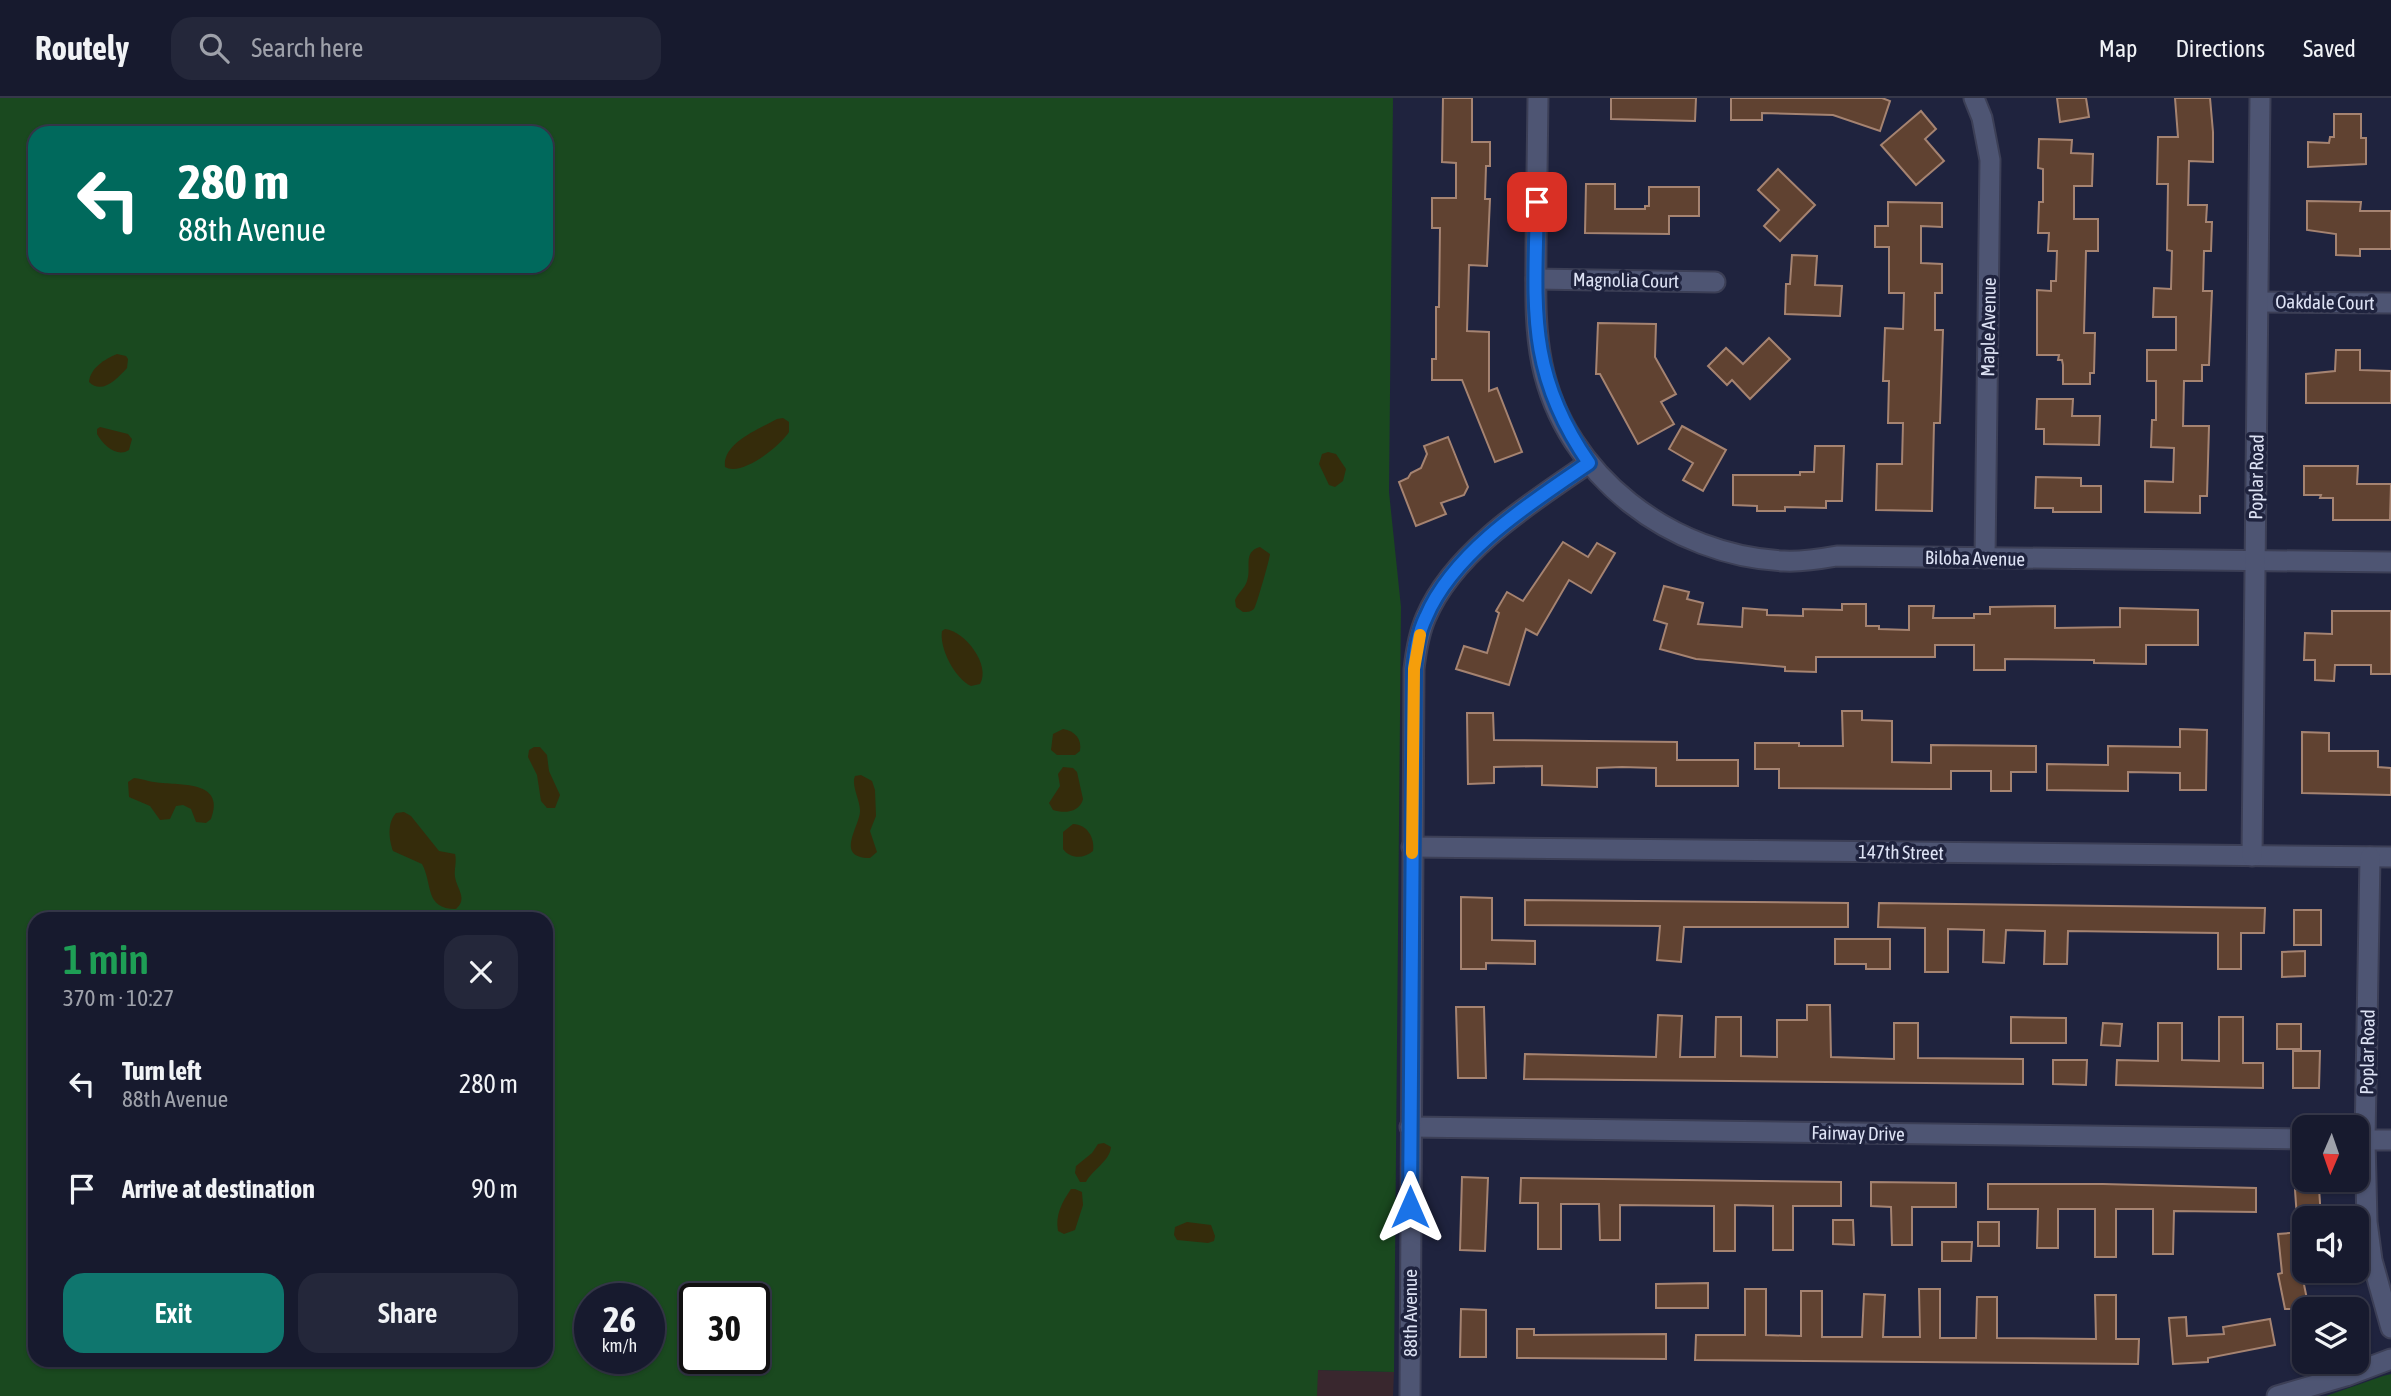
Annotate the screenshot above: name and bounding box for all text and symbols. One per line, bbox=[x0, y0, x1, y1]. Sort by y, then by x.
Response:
search box bbox=[171, 17, 661, 80]
text: Routely bbox=[35, 29, 129, 67]
icon: search bbox=[195, 29, 233, 67]
text: Search here bbox=[251, 33, 363, 63]
text: Map bbox=[2099, 35, 2137, 62]
text: Directions bbox=[2175, 35, 2265, 62]
text: Saved bbox=[2303, 35, 2356, 62]
text: 280 m bbox=[178, 153, 289, 209]
icon: left bbox=[63, 154, 154, 245]
pin bbox=[1507, 172, 1567, 232]
icon: arrive bbox=[1518, 183, 1556, 221]
text: 88th Avenue bbox=[178, 211, 326, 248]
street label: Magnolia Court bbox=[1573, 268, 1679, 292]
street label: Maple Avenue bbox=[1976, 277, 2000, 377]
street label: Oakdale Court bbox=[2275, 290, 2375, 314]
street label: Poplar Road bbox=[2244, 434, 2268, 520]
street label: Biloba Avenue bbox=[1925, 546, 2025, 570]
street label: 147th Street bbox=[1858, 840, 1944, 864]
text: 1 min bbox=[63, 935, 149, 983]
button: close bbox=[444, 935, 518, 1009]
text: 370 m · 10:27 bbox=[63, 985, 174, 1011]
street label: Poplar Road bbox=[2355, 1009, 2379, 1095]
text: Turn left bbox=[122, 1056, 202, 1086]
icon: left bbox=[63, 1065, 101, 1103]
text: 280 m bbox=[459, 1069, 518, 1099]
text: 88th Avenue bbox=[122, 1086, 228, 1112]
north arrow bbox=[2292, 1115, 2370, 1192]
map controls bbox=[2292, 1115, 2369, 1374]
street label: Fairway Drive bbox=[1811, 1121, 1905, 1145]
icon: arrive bbox=[63, 1170, 101, 1208]
position arrow bbox=[1373, 1170, 1447, 1244]
text: Arrive at destination bbox=[122, 1174, 315, 1204]
text: 90 m bbox=[471, 1174, 518, 1204]
button: sound bbox=[2292, 1206, 2369, 1283]
street label: 88th Avenue bbox=[1399, 1269, 1421, 1357]
button: Exit bbox=[63, 1273, 284, 1353]
button: Share bbox=[298, 1273, 518, 1353]
speed limit sign: 30 bbox=[679, 1283, 770, 1374]
button: layers bbox=[2292, 1297, 2369, 1374]
text: 26 bbox=[603, 1299, 636, 1339]
text: km/h bbox=[602, 1335, 637, 1356]

